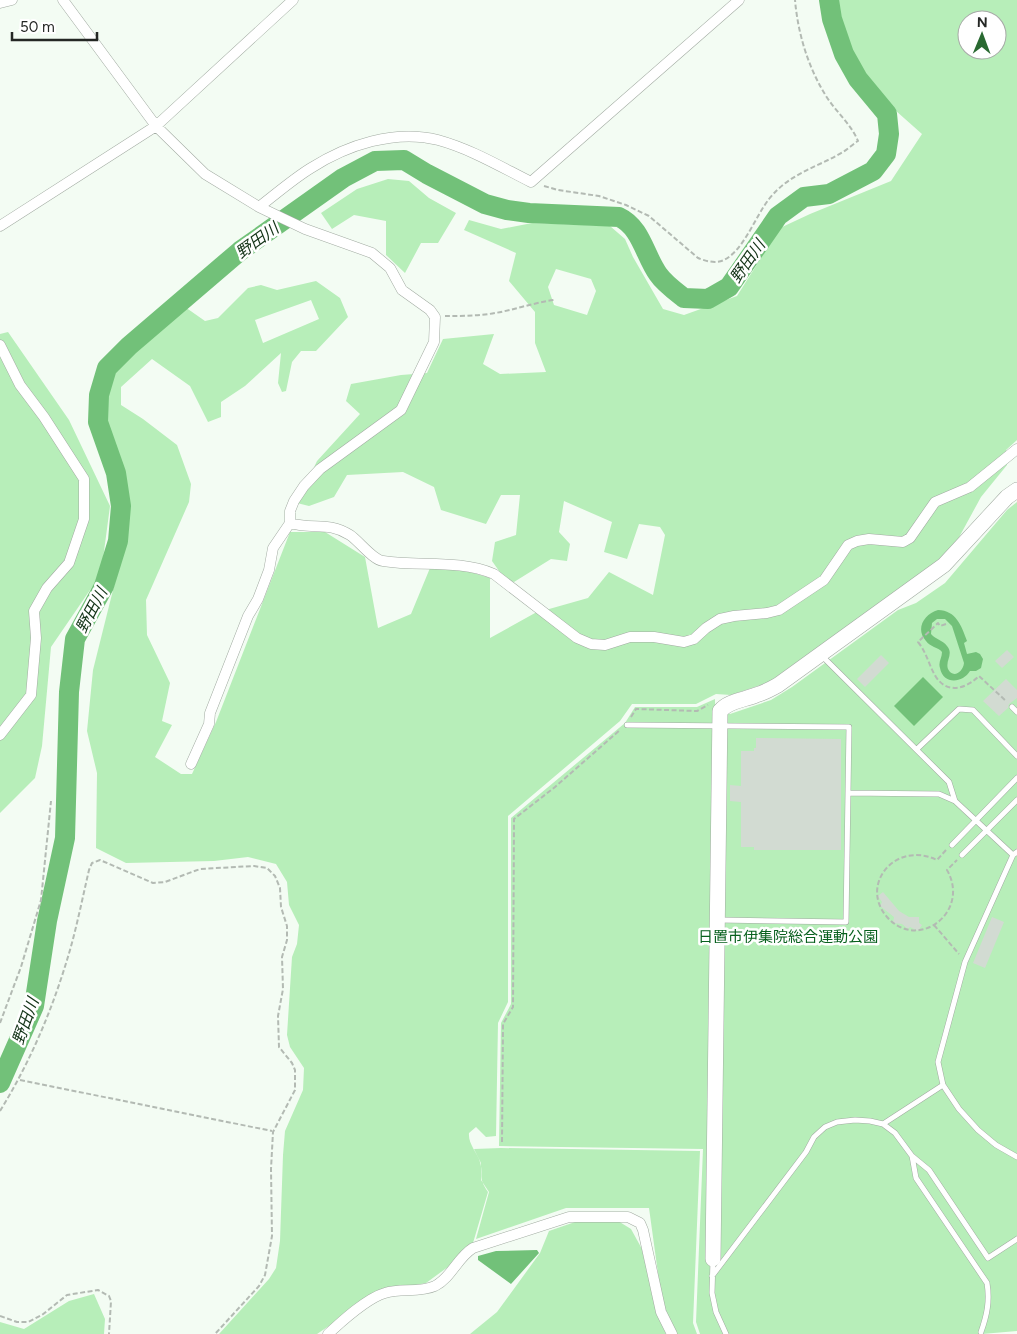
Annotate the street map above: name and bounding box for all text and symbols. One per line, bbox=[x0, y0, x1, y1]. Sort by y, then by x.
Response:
scale bar bbox=[12, 10, 98, 42]
north arrow bbox=[957, 10, 1007, 60]
text: N bbox=[977, 14, 988, 31]
text: 50 m bbox=[20, 18, 55, 36]
water label: 野田川 bbox=[232, 217, 284, 262]
water label: 野田川 bbox=[726, 235, 770, 286]
water label: 野田川 bbox=[72, 583, 112, 636]
park label: 日置市伊集院総合運動公園 bbox=[698, 928, 878, 946]
water label: 野田川 bbox=[8, 993, 43, 1047]

